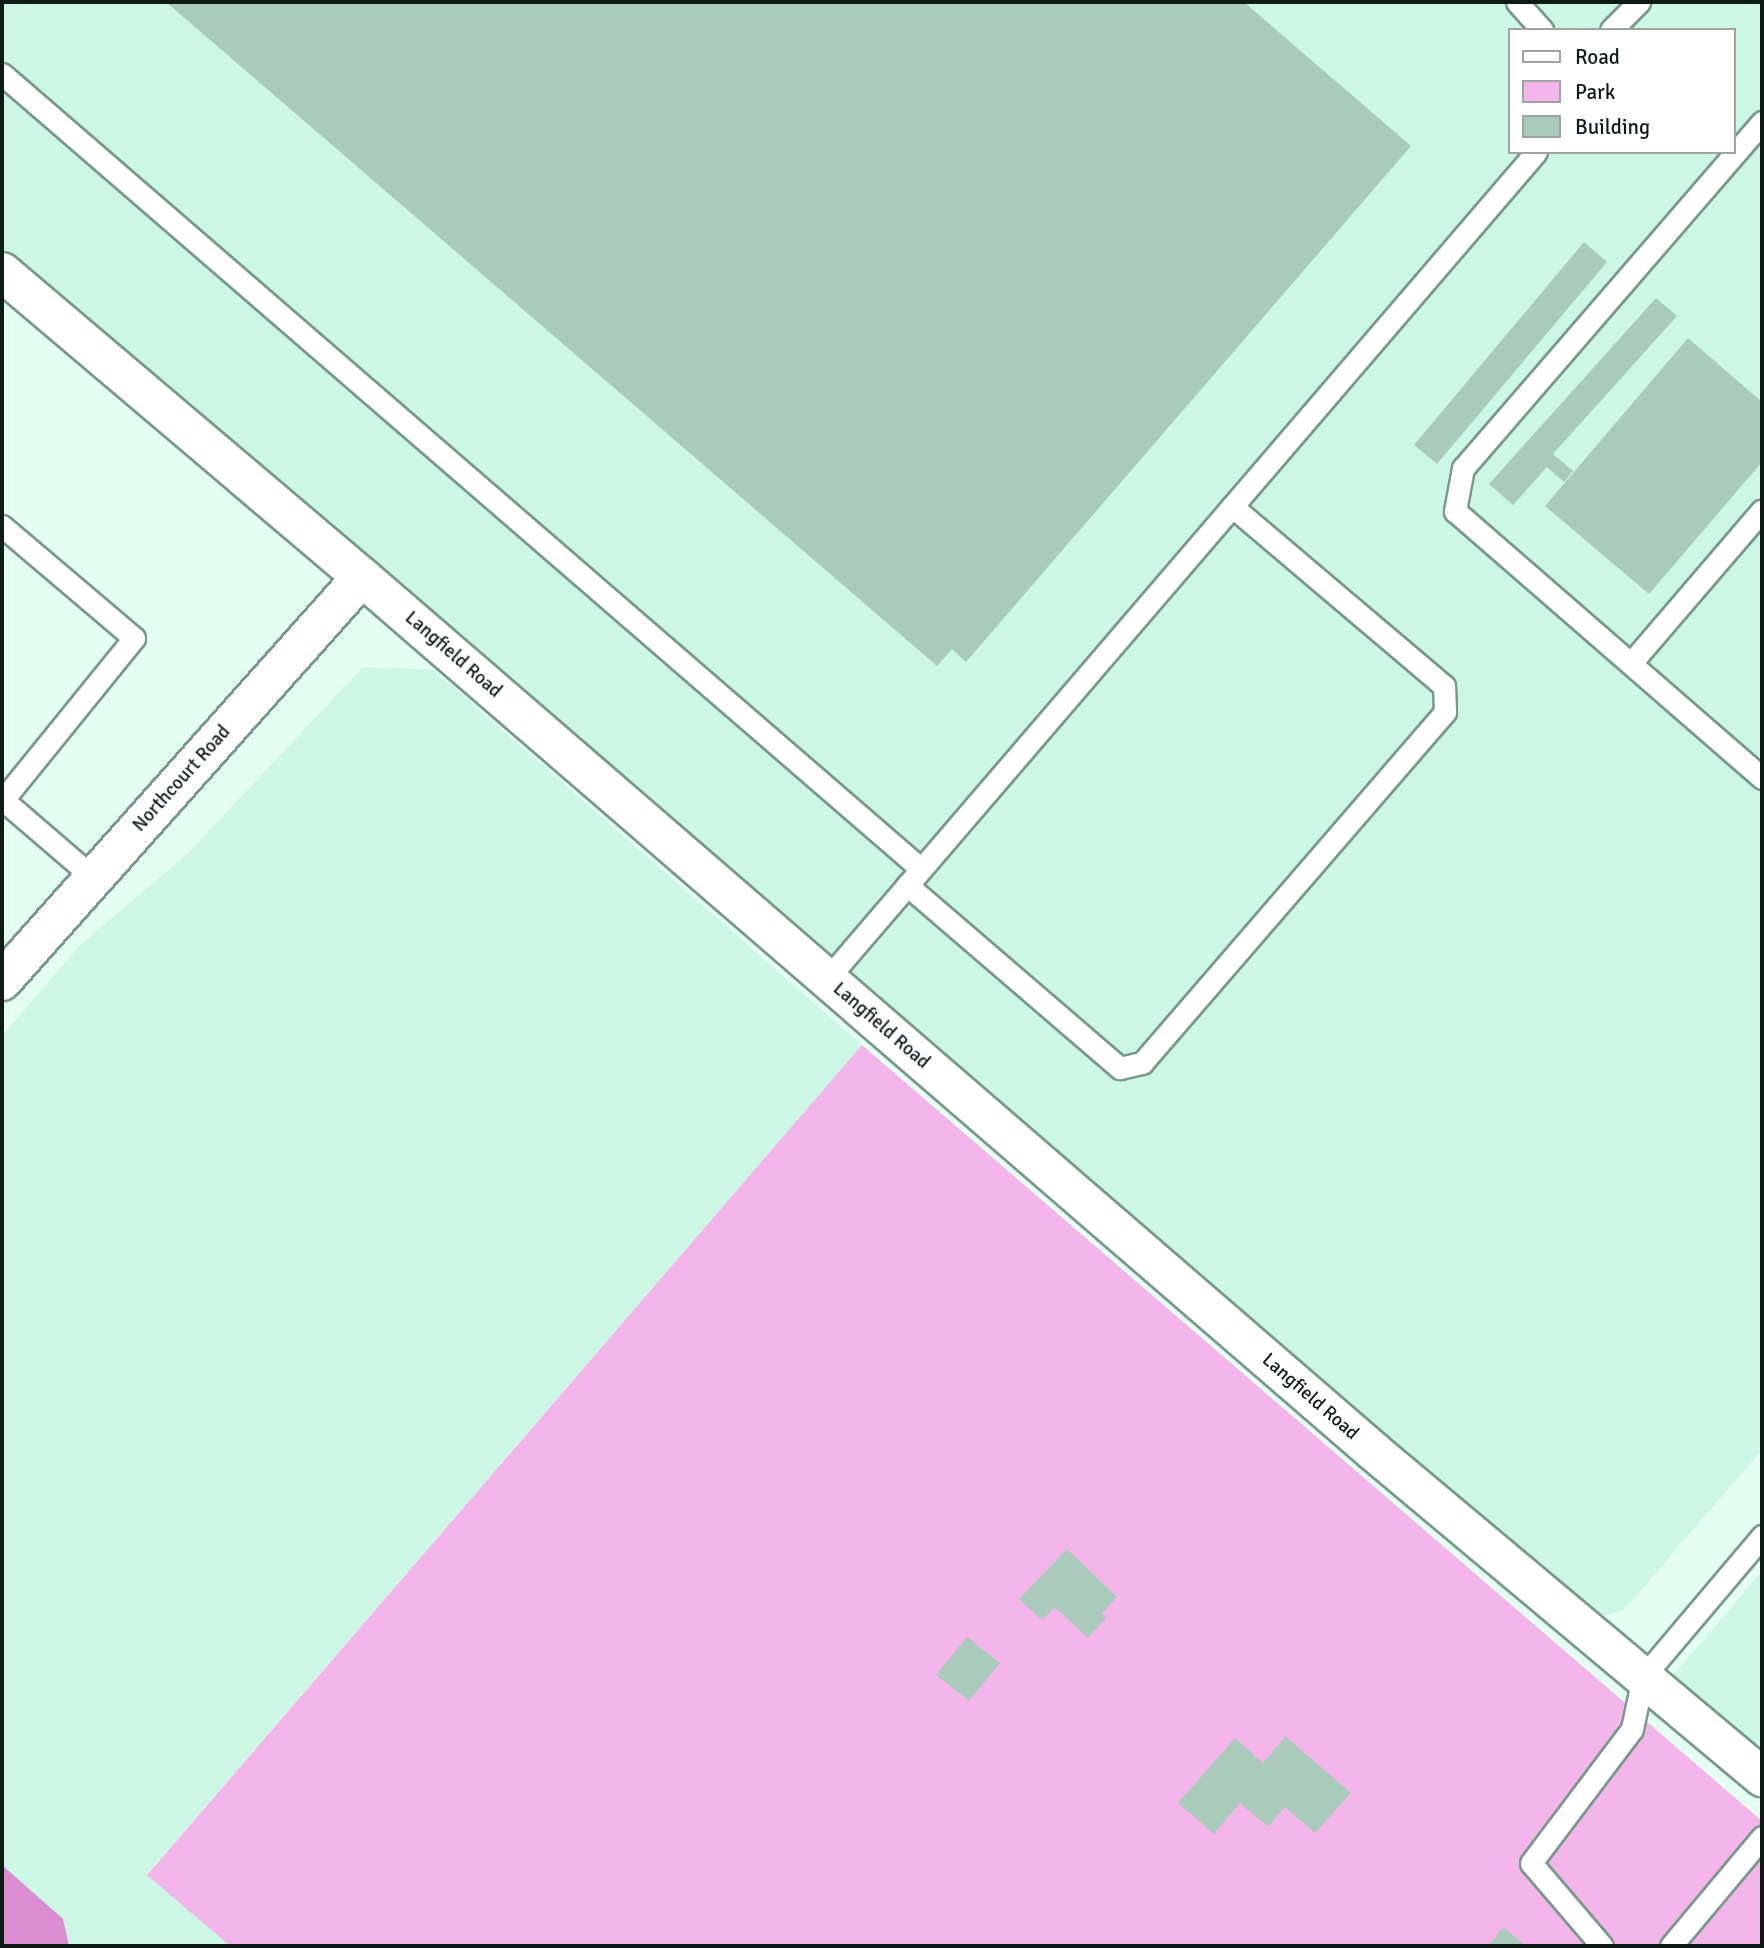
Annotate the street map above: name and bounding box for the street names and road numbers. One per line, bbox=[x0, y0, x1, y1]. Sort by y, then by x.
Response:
street label: Langfield Road bbox=[400, 607, 506, 703]
street label: Northcourt Road bbox=[128, 721, 236, 837]
street label: Langfield Road bbox=[828, 978, 934, 1074]
street label: Langfield Road bbox=[1257, 1349, 1363, 1445]

